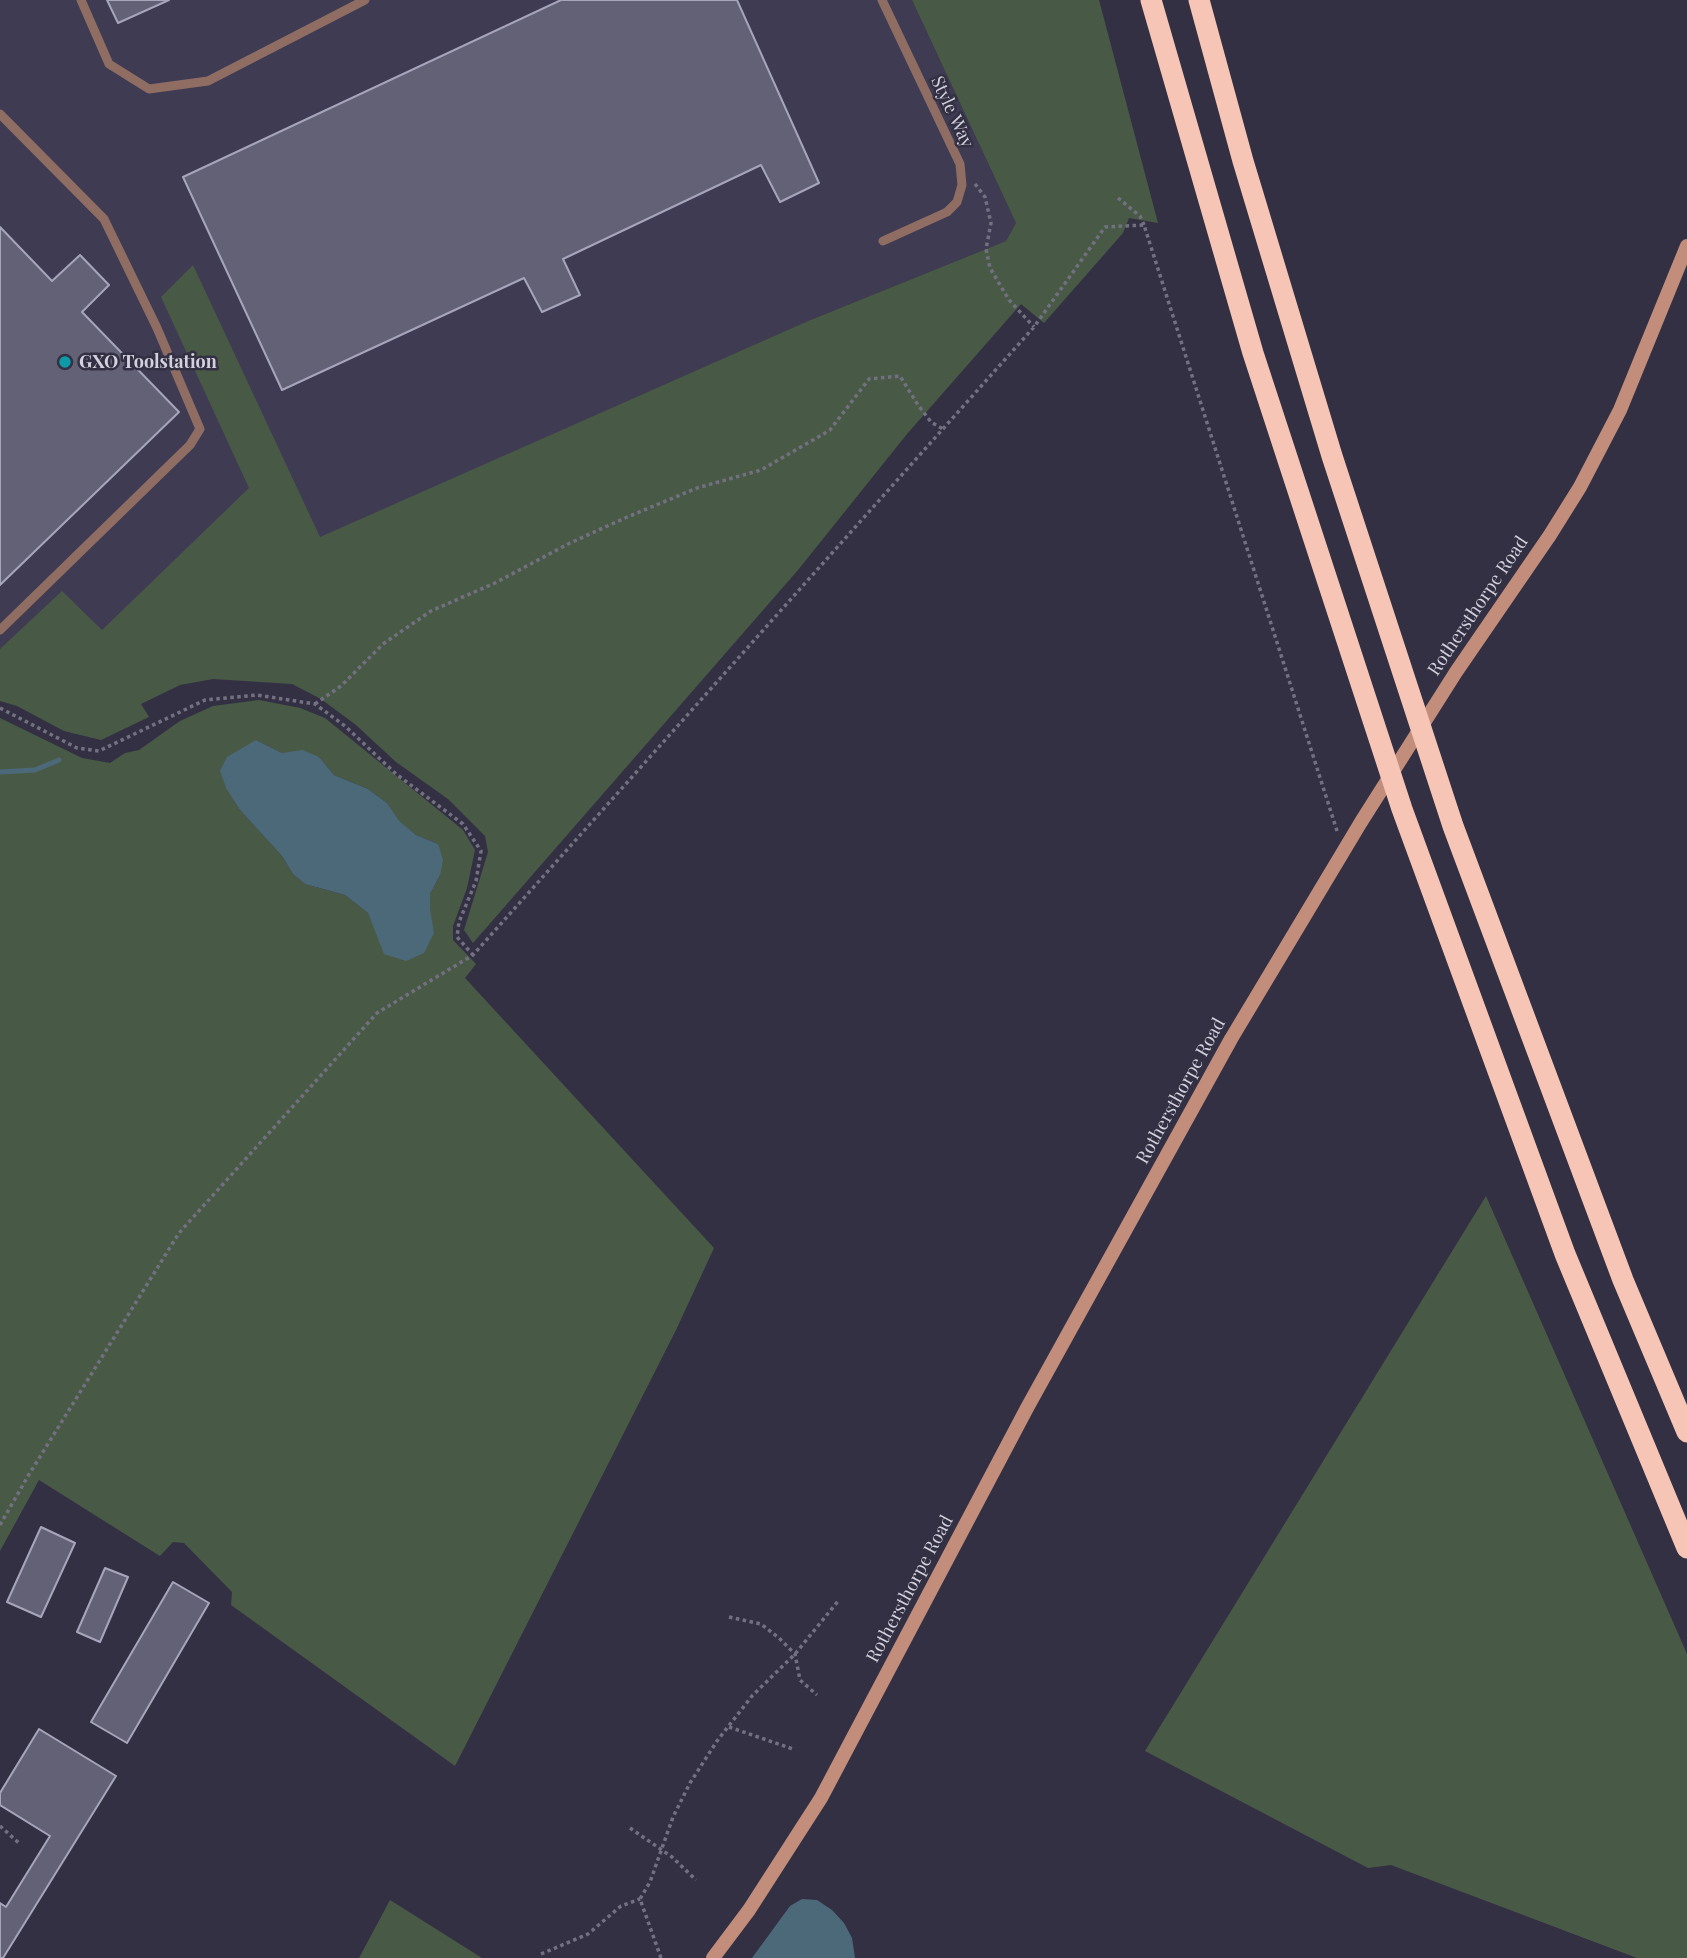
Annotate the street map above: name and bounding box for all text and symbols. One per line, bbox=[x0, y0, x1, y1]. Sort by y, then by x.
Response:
street label: Style Way bbox=[926, 73, 978, 151]
place label: GXO Toolstation bbox=[79, 351, 217, 373]
marker: GXO Toolstation bbox=[57, 354, 73, 370]
street label: Rothersthorpe Road bbox=[1423, 532, 1533, 680]
street label: Rothersthorpe Road bbox=[1132, 1014, 1230, 1168]
street label: Rothersthorpe Road bbox=[862, 1512, 958, 1666]

